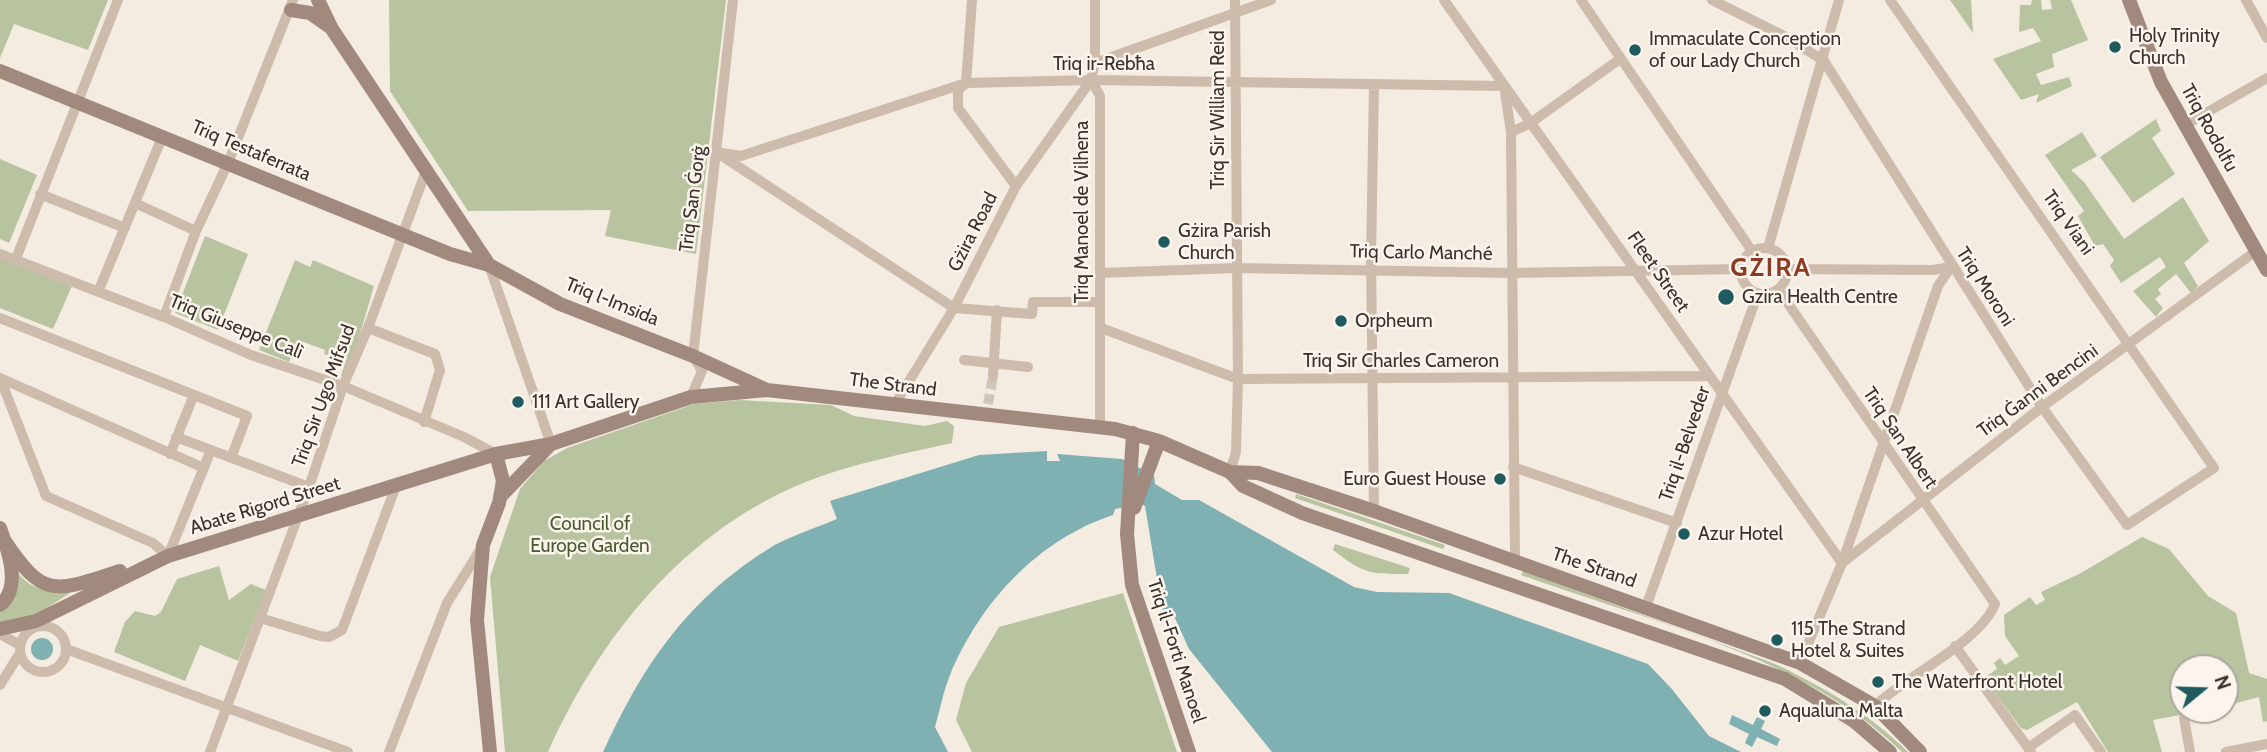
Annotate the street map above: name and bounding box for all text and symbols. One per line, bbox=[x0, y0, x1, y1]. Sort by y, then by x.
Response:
place label: Holy Trinity Church bbox=[2129, 25, 2220, 69]
place label: Immaculate Conception of our Lady Church bbox=[1649, 28, 1841, 72]
street label: Triq Sir William Reid bbox=[1207, 31, 1229, 189]
marker: Holy Trinity Church bbox=[2107, 39, 2123, 55]
marker: Immaculate Conception of our Lady Church bbox=[1627, 42, 1643, 58]
street label: Triq ir-Rebħa bbox=[1053, 53, 1155, 75]
street label: Triq Rodolfu bbox=[2176, 80, 2242, 176]
street label: Triq Testaferrata bbox=[188, 116, 314, 186]
street label: Triq Manoel de Vilhena bbox=[1071, 121, 1093, 303]
street label: Triq San Ġorġ bbox=[675, 144, 711, 254]
street label: Triq Viani bbox=[2038, 186, 2098, 260]
street label: Gżira Road bbox=[943, 188, 1003, 276]
place label: Gżira Parish Church bbox=[1178, 220, 1271, 264]
street label: Fleet Street bbox=[1622, 227, 1694, 317]
marker: Gżira Parish Church bbox=[1156, 234, 1172, 250]
street label: Triq Carlo Manché bbox=[1349, 240, 1493, 266]
street label: Triq Moroni bbox=[1951, 243, 2019, 331]
district label: GŻIRA bbox=[1731, 252, 1811, 284]
street label: Triq l-Imsida bbox=[562, 273, 662, 331]
place label: Gzira Health Centre bbox=[1742, 286, 1898, 308]
marker: Gzira Health Centre bbox=[1716, 287, 1736, 307]
street label: Triq Giuseppe Calì bbox=[166, 290, 306, 364]
place label: Orpheum bbox=[1355, 310, 1433, 332]
marker: Orpheum bbox=[1333, 313, 1349, 329]
street label: Triq Sir Ugo Mifsud bbox=[288, 322, 360, 470]
street label: Triq Ġanni Bencini bbox=[1973, 340, 2103, 442]
street label: Triq Sir Charles Cameron bbox=[1303, 350, 1499, 372]
street label: The Strand bbox=[848, 368, 938, 402]
street label: Triq il-Belveder bbox=[1655, 383, 1715, 505]
street label: Triq San Albert bbox=[1858, 383, 1942, 493]
place label: 111 Art Gallery bbox=[532, 391, 639, 413]
marker: 111 Art Gallery bbox=[510, 394, 526, 410]
place label: Euro Guest House bbox=[1343, 468, 1486, 490]
marker: Euro Guest House bbox=[1492, 471, 1508, 487]
street label: Abate Rigord Street bbox=[187, 472, 343, 540]
park label: Council of Europe Garden bbox=[530, 513, 650, 557]
place label: Azur Hotel bbox=[1698, 523, 1783, 545]
marker: Azur Hotel bbox=[1676, 526, 1692, 542]
street label: The Strand bbox=[1549, 543, 1639, 593]
street label: Triq il-Forti Manoel bbox=[1142, 576, 1210, 726]
place label: 115 The Strand Hotel & Suites bbox=[1791, 618, 1906, 662]
marker: 115 The Strand Hotel & Suites bbox=[1769, 632, 1785, 648]
north arrow bbox=[2169, 654, 2239, 724]
place label: The Waterfront Hotel bbox=[1892, 671, 2062, 693]
text: N bbox=[2209, 673, 2235, 693]
marker: The Waterfront Hotel bbox=[1870, 674, 1886, 690]
place label: Aqualuna Malta bbox=[1779, 700, 1903, 722]
marker: Aqualuna Malta bbox=[1757, 703, 1773, 719]

